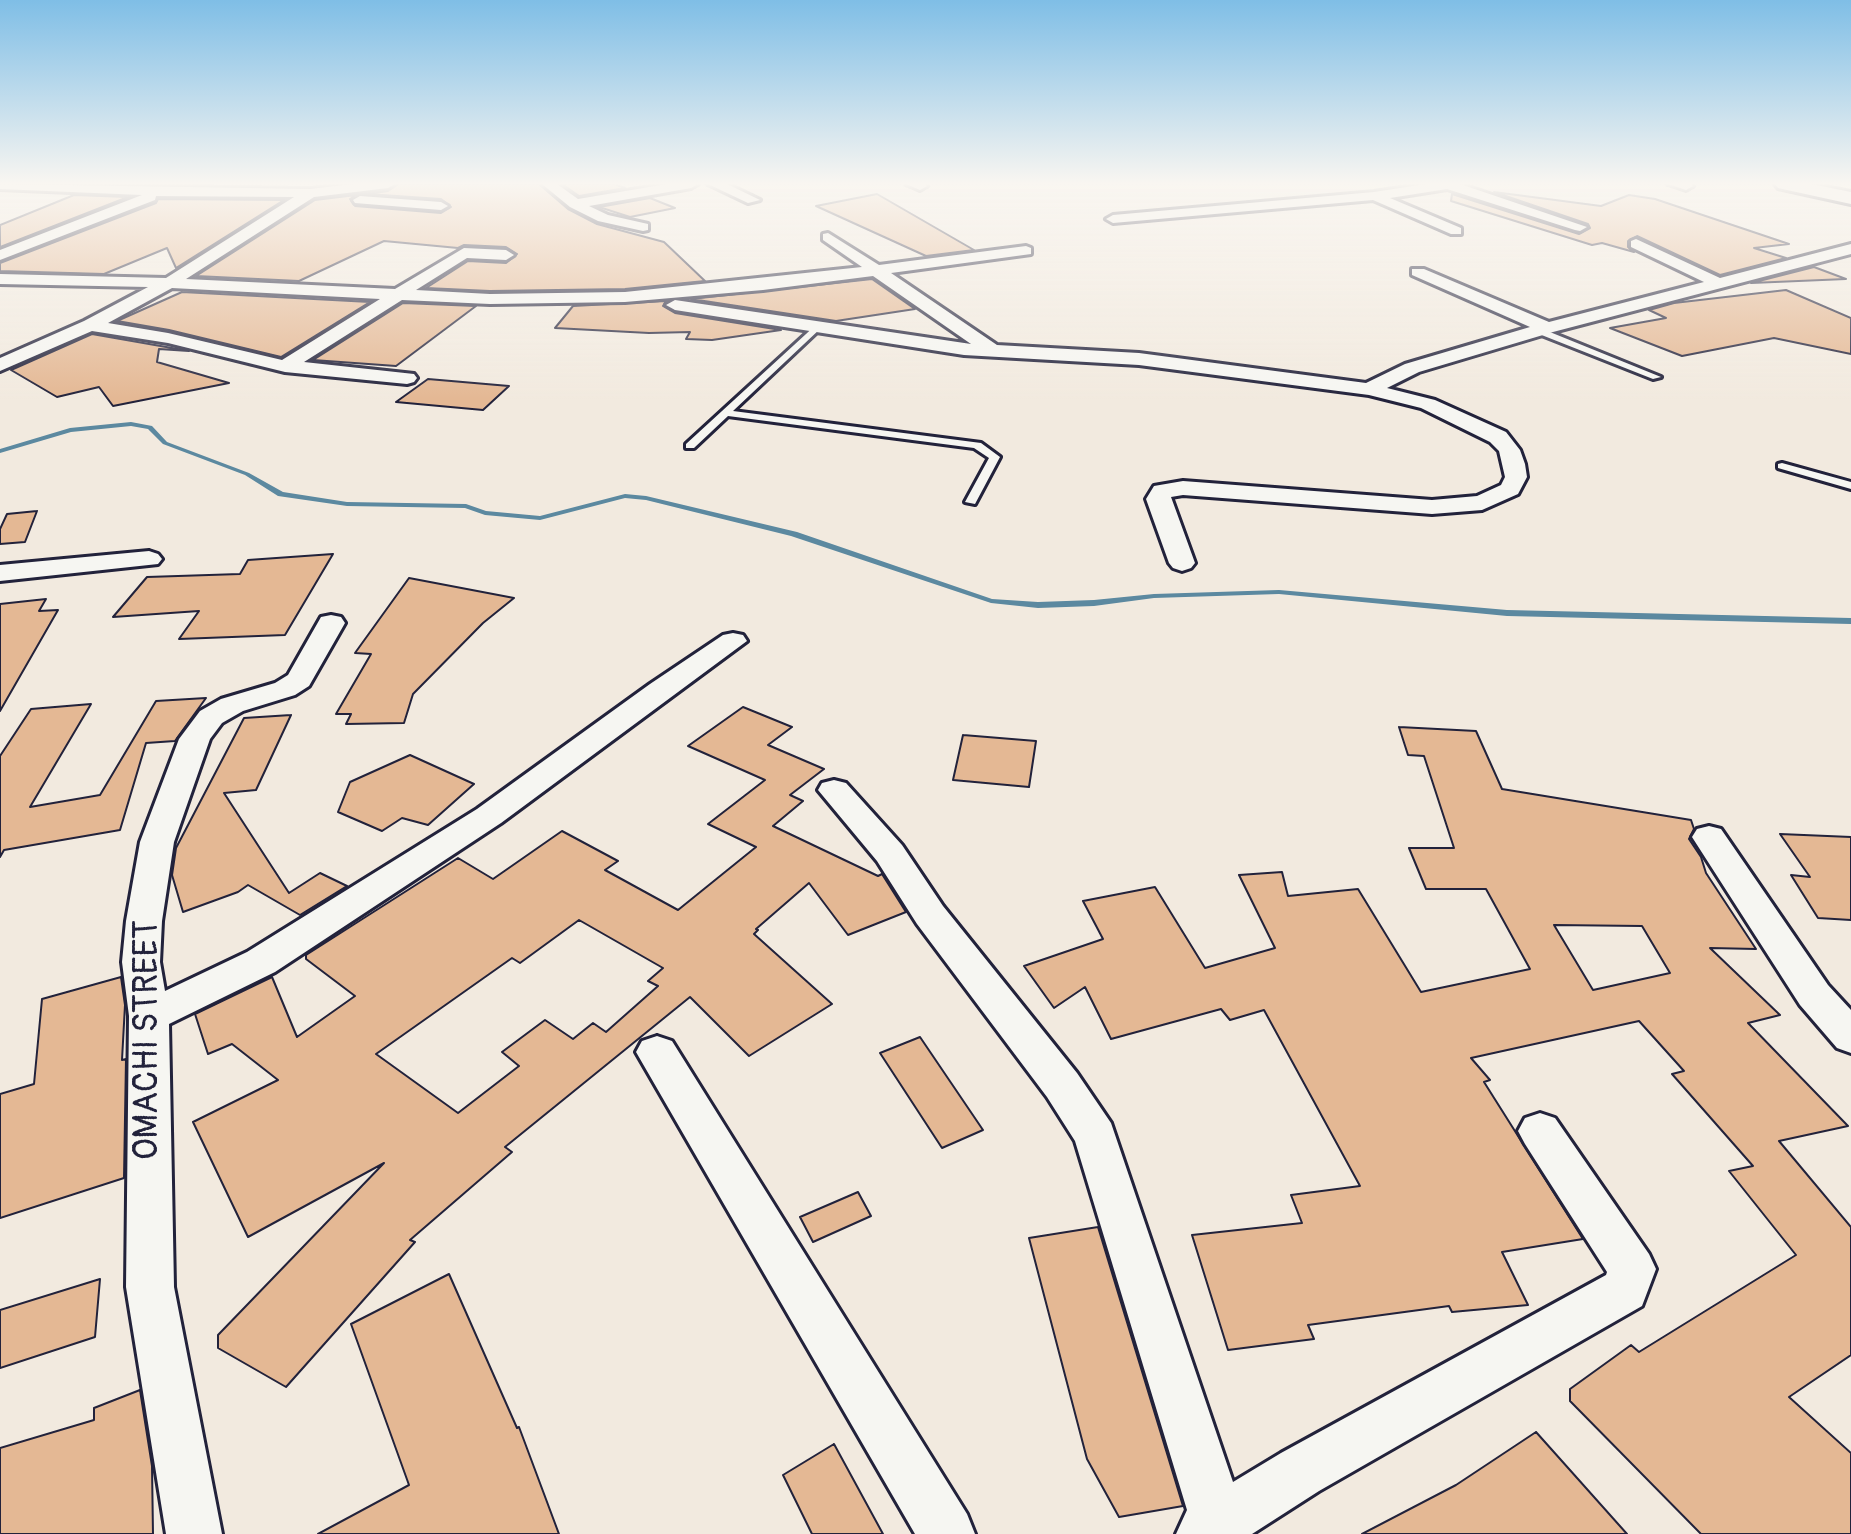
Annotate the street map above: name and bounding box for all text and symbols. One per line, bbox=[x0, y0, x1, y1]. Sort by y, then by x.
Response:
street label: OMACHI STREET bbox=[128, 920, 168, 1160]

